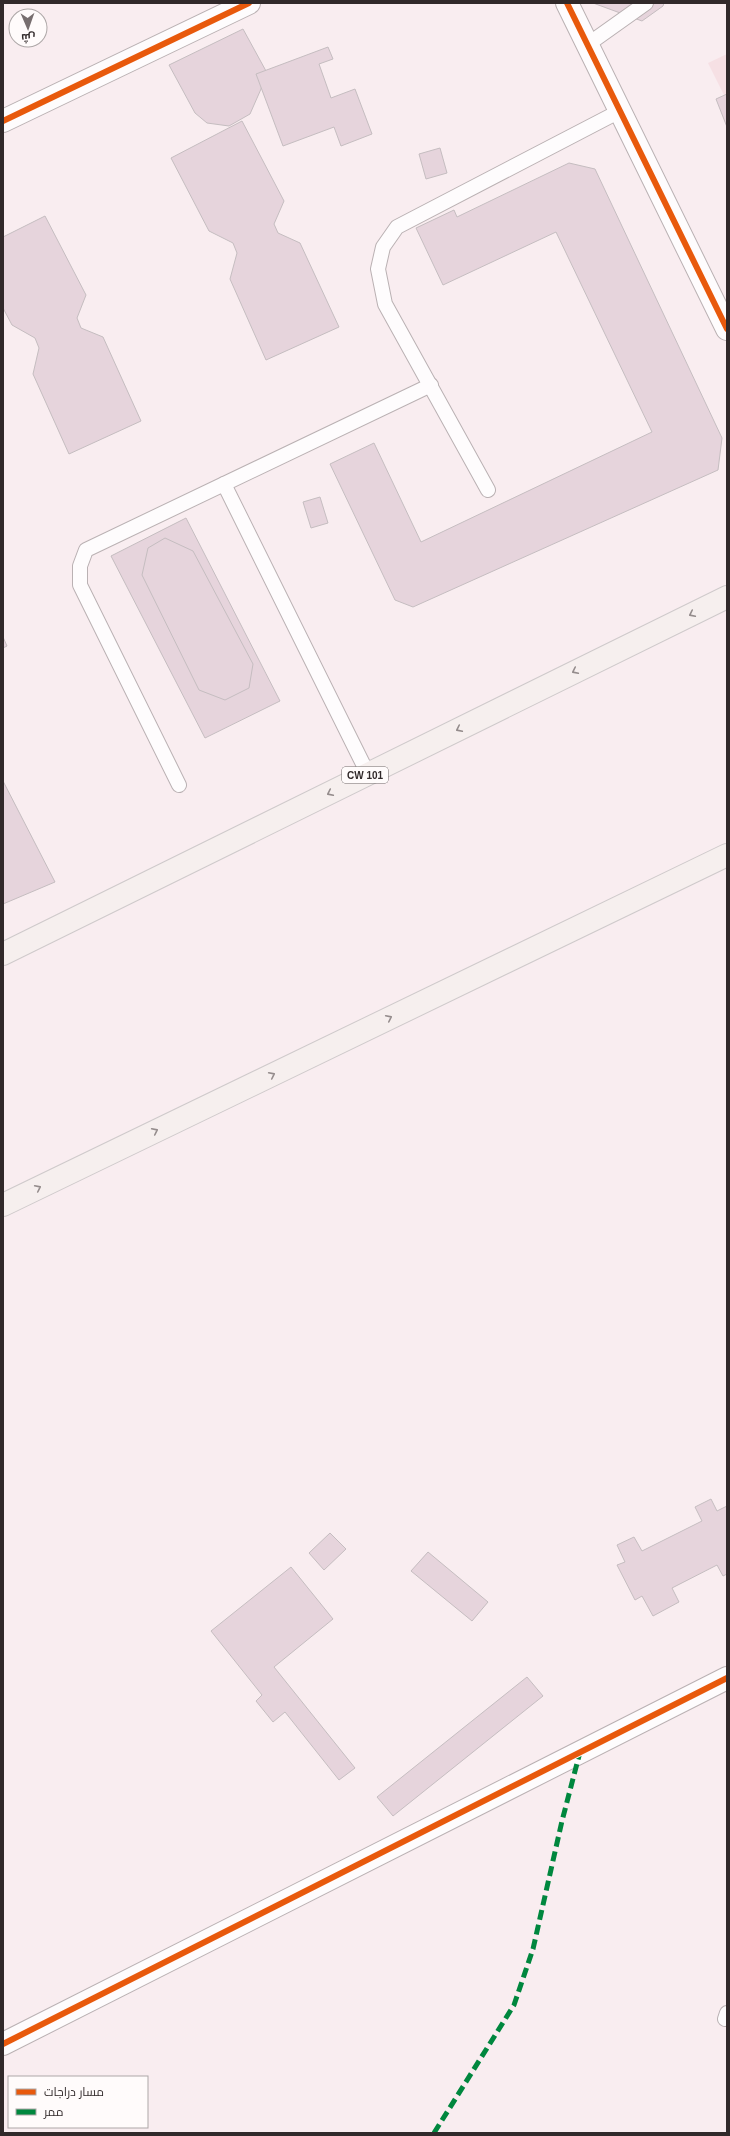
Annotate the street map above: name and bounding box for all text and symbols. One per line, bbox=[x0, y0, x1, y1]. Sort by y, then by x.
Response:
north arrow bbox=[8, 8, 48, 48]
text: ش bbox=[21, 31, 36, 44]
one-way arrow bbox=[689, 609, 696, 617]
one-way arrow bbox=[572, 667, 580, 674]
one-way arrow bbox=[456, 724, 463, 732]
road number: CW 101 bbox=[342, 767, 388, 783]
one-way arrow bbox=[326, 788, 334, 795]
one-way arrow bbox=[385, 1015, 392, 1023]
one-way arrow bbox=[268, 1072, 275, 1080]
one-way arrow bbox=[151, 1128, 158, 1136]
one-way arrow bbox=[34, 1185, 41, 1193]
legend bbox=[8, 2076, 148, 2128]
text: مسار دراجات bbox=[44, 2085, 104, 2099]
text: ممر bbox=[43, 2105, 63, 2119]

